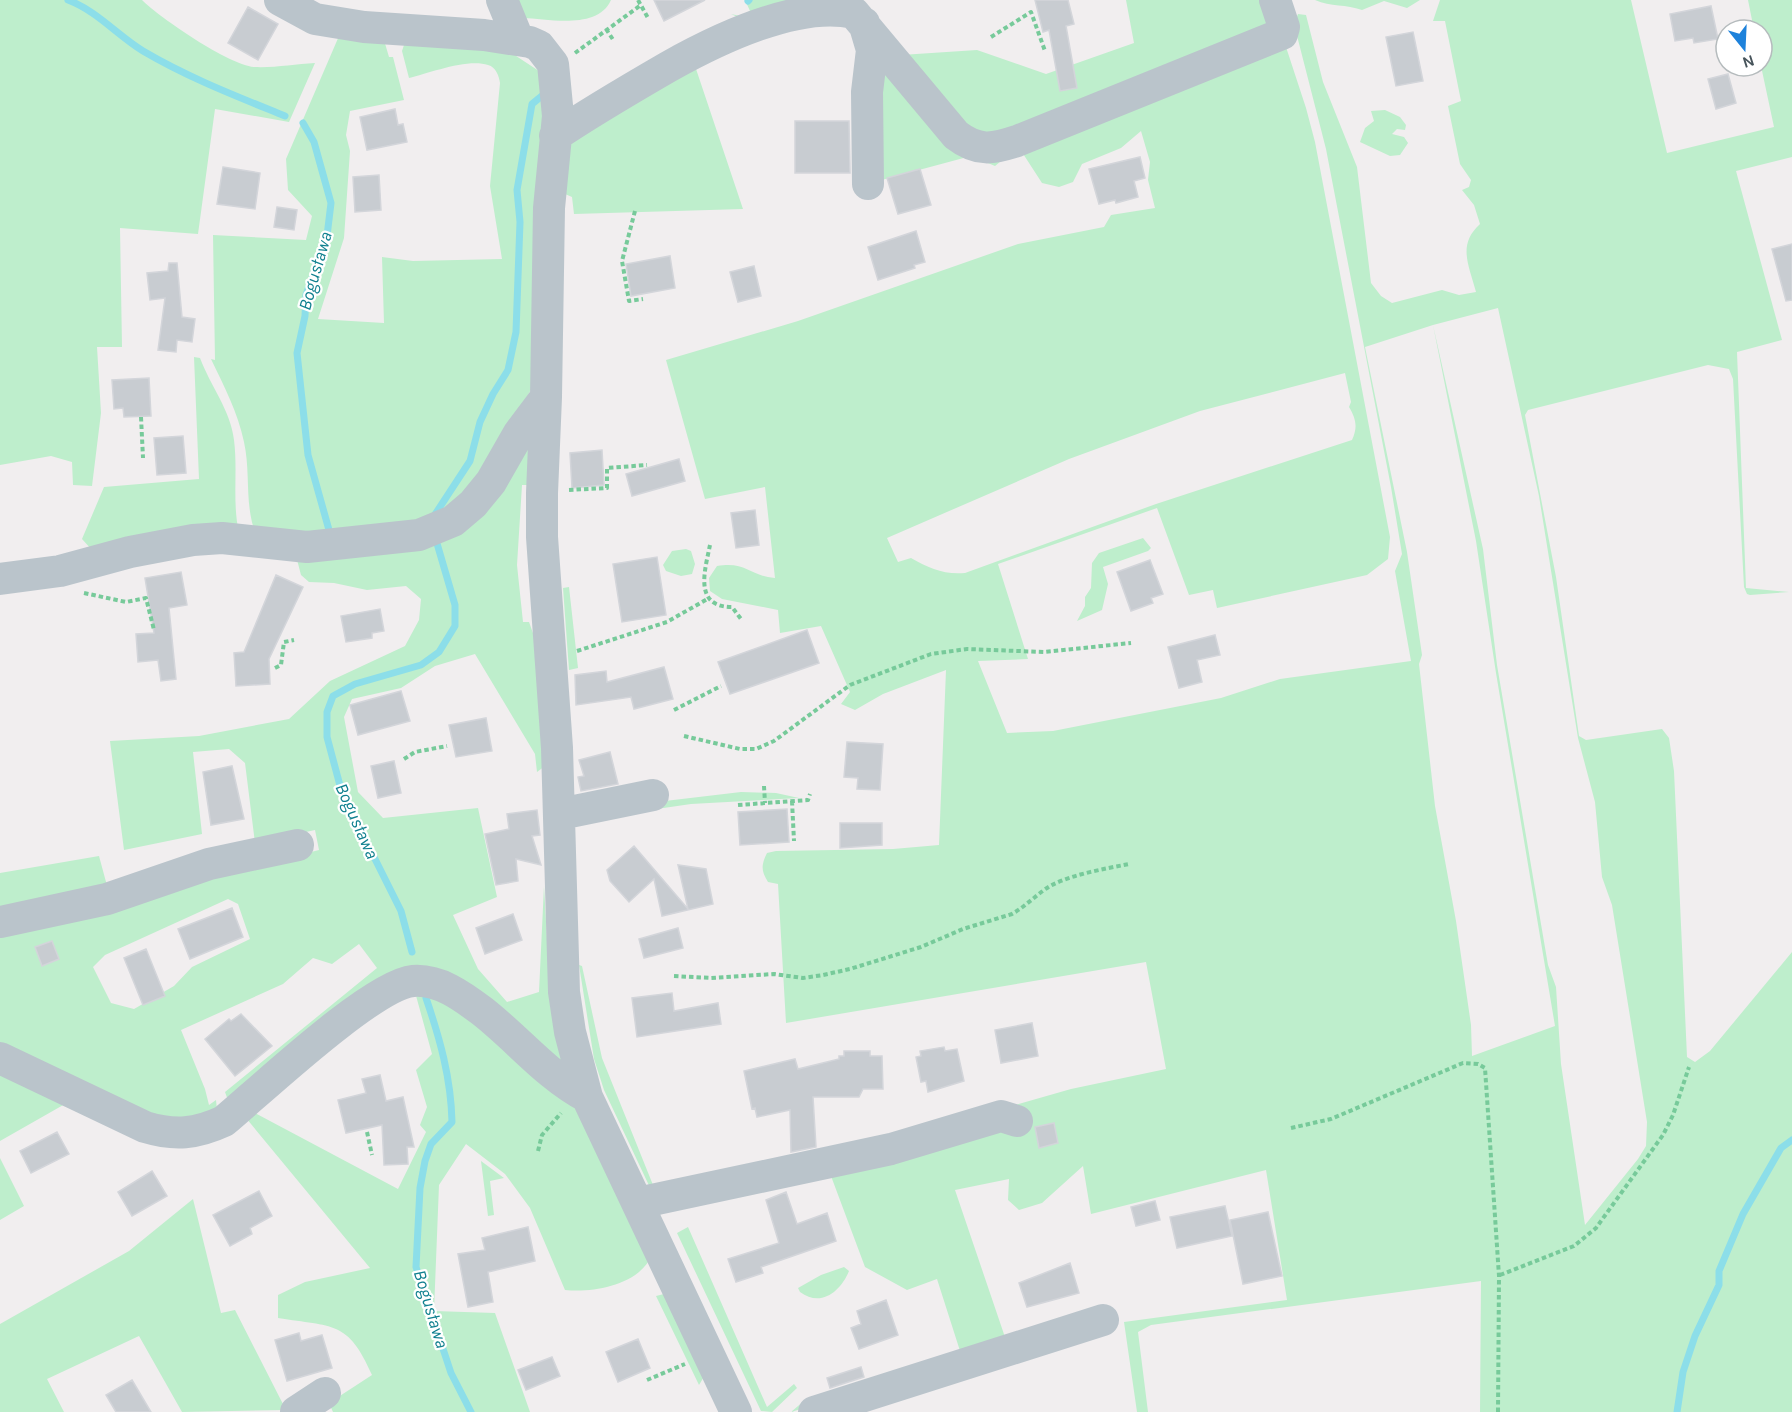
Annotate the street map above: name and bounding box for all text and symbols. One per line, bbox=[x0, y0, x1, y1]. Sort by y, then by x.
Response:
north arrow bbox=[1714, 18, 1774, 78]
text: N bbox=[1740, 51, 1757, 73]
water label: Bogusława bbox=[293, 229, 337, 313]
water label: Bogusława bbox=[331, 780, 383, 862]
water label: Bogusława bbox=[409, 1267, 453, 1351]

